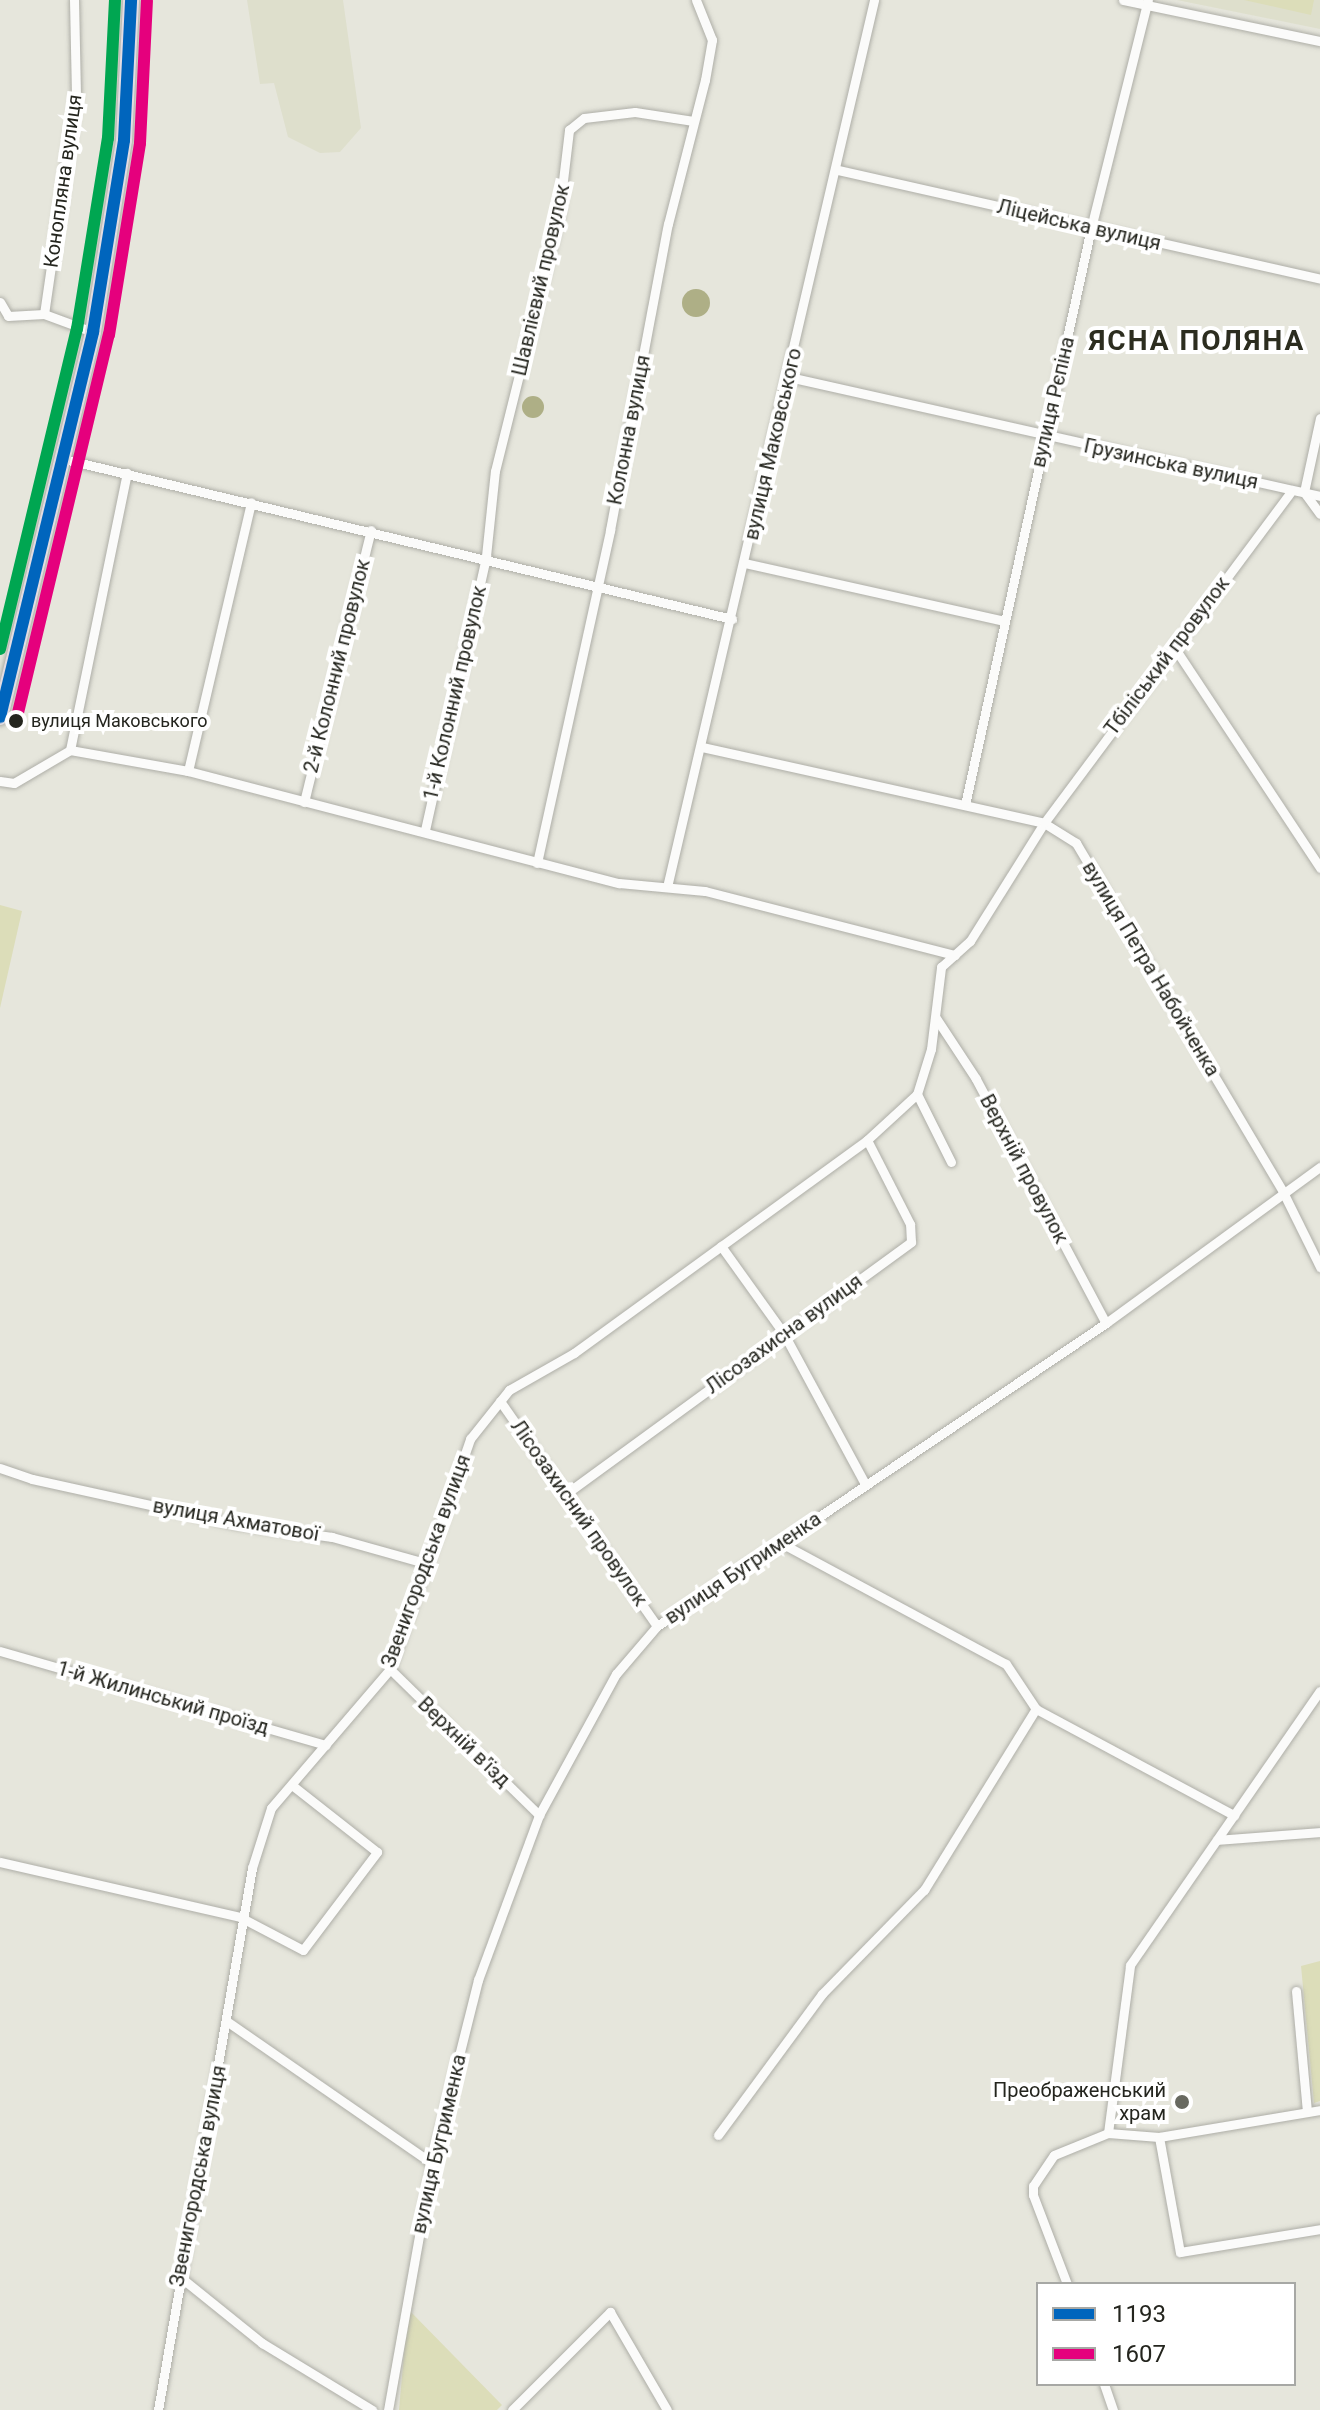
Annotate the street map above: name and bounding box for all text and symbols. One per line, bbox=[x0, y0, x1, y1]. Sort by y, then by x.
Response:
street label: Конопляна вулиця bbox=[39, 93, 87, 269]
street label: Шавлієвий провулок bbox=[507, 182, 575, 378]
street label: Ліцейська вулиця bbox=[995, 194, 1163, 256]
district label: ЯСНА ПОЛЯНА bbox=[1089, 324, 1305, 358]
street label: вулиця Рєпіна bbox=[1026, 334, 1080, 470]
street label: вулиця Маковського bbox=[739, 346, 807, 542]
street label: Колонна вулиця bbox=[603, 353, 655, 507]
street label: Грузинська вулиця bbox=[1082, 434, 1260, 494]
street label: 2-й Колонний провулок bbox=[299, 557, 375, 775]
street label: Тбіліський провулок bbox=[1099, 572, 1235, 740]
street label: 1-й Колонний провулок bbox=[419, 583, 491, 803]
place label: вулиця Маковського bbox=[31, 710, 208, 732]
marker: вулиця Маковського bbox=[8, 713, 24, 729]
street label: вулиця Петра Набойченка bbox=[1077, 857, 1225, 1081]
street label: Верхній провулок bbox=[975, 1090, 1073, 1248]
street label: Лісозахисна вулиця bbox=[701, 1269, 867, 1399]
street label: Лісозахисний провулок bbox=[506, 1415, 652, 1611]
street label: Звенигородська вулиця bbox=[376, 1451, 476, 1671]
street label: вулиця Ахматової bbox=[151, 1494, 321, 1546]
street label: вулиця Бугрименка bbox=[660, 1507, 826, 1629]
street label: 1-й Жилинський проїзд bbox=[54, 1656, 272, 1740]
street label: Верхній в'їзд bbox=[413, 1692, 515, 1792]
street label: вулиця Бугрименка bbox=[407, 2052, 471, 2236]
street label: Звенигородська вулиця bbox=[165, 2063, 231, 2289]
place label: Преображенський храм bbox=[993, 2078, 1166, 2125]
marker: Преображенський храм bbox=[1173, 2093, 1191, 2111]
legend bbox=[1036, 2282, 1296, 2386]
text: 1193 bbox=[1112, 2300, 1166, 2328]
text: 1607 bbox=[1112, 2340, 1166, 2368]

